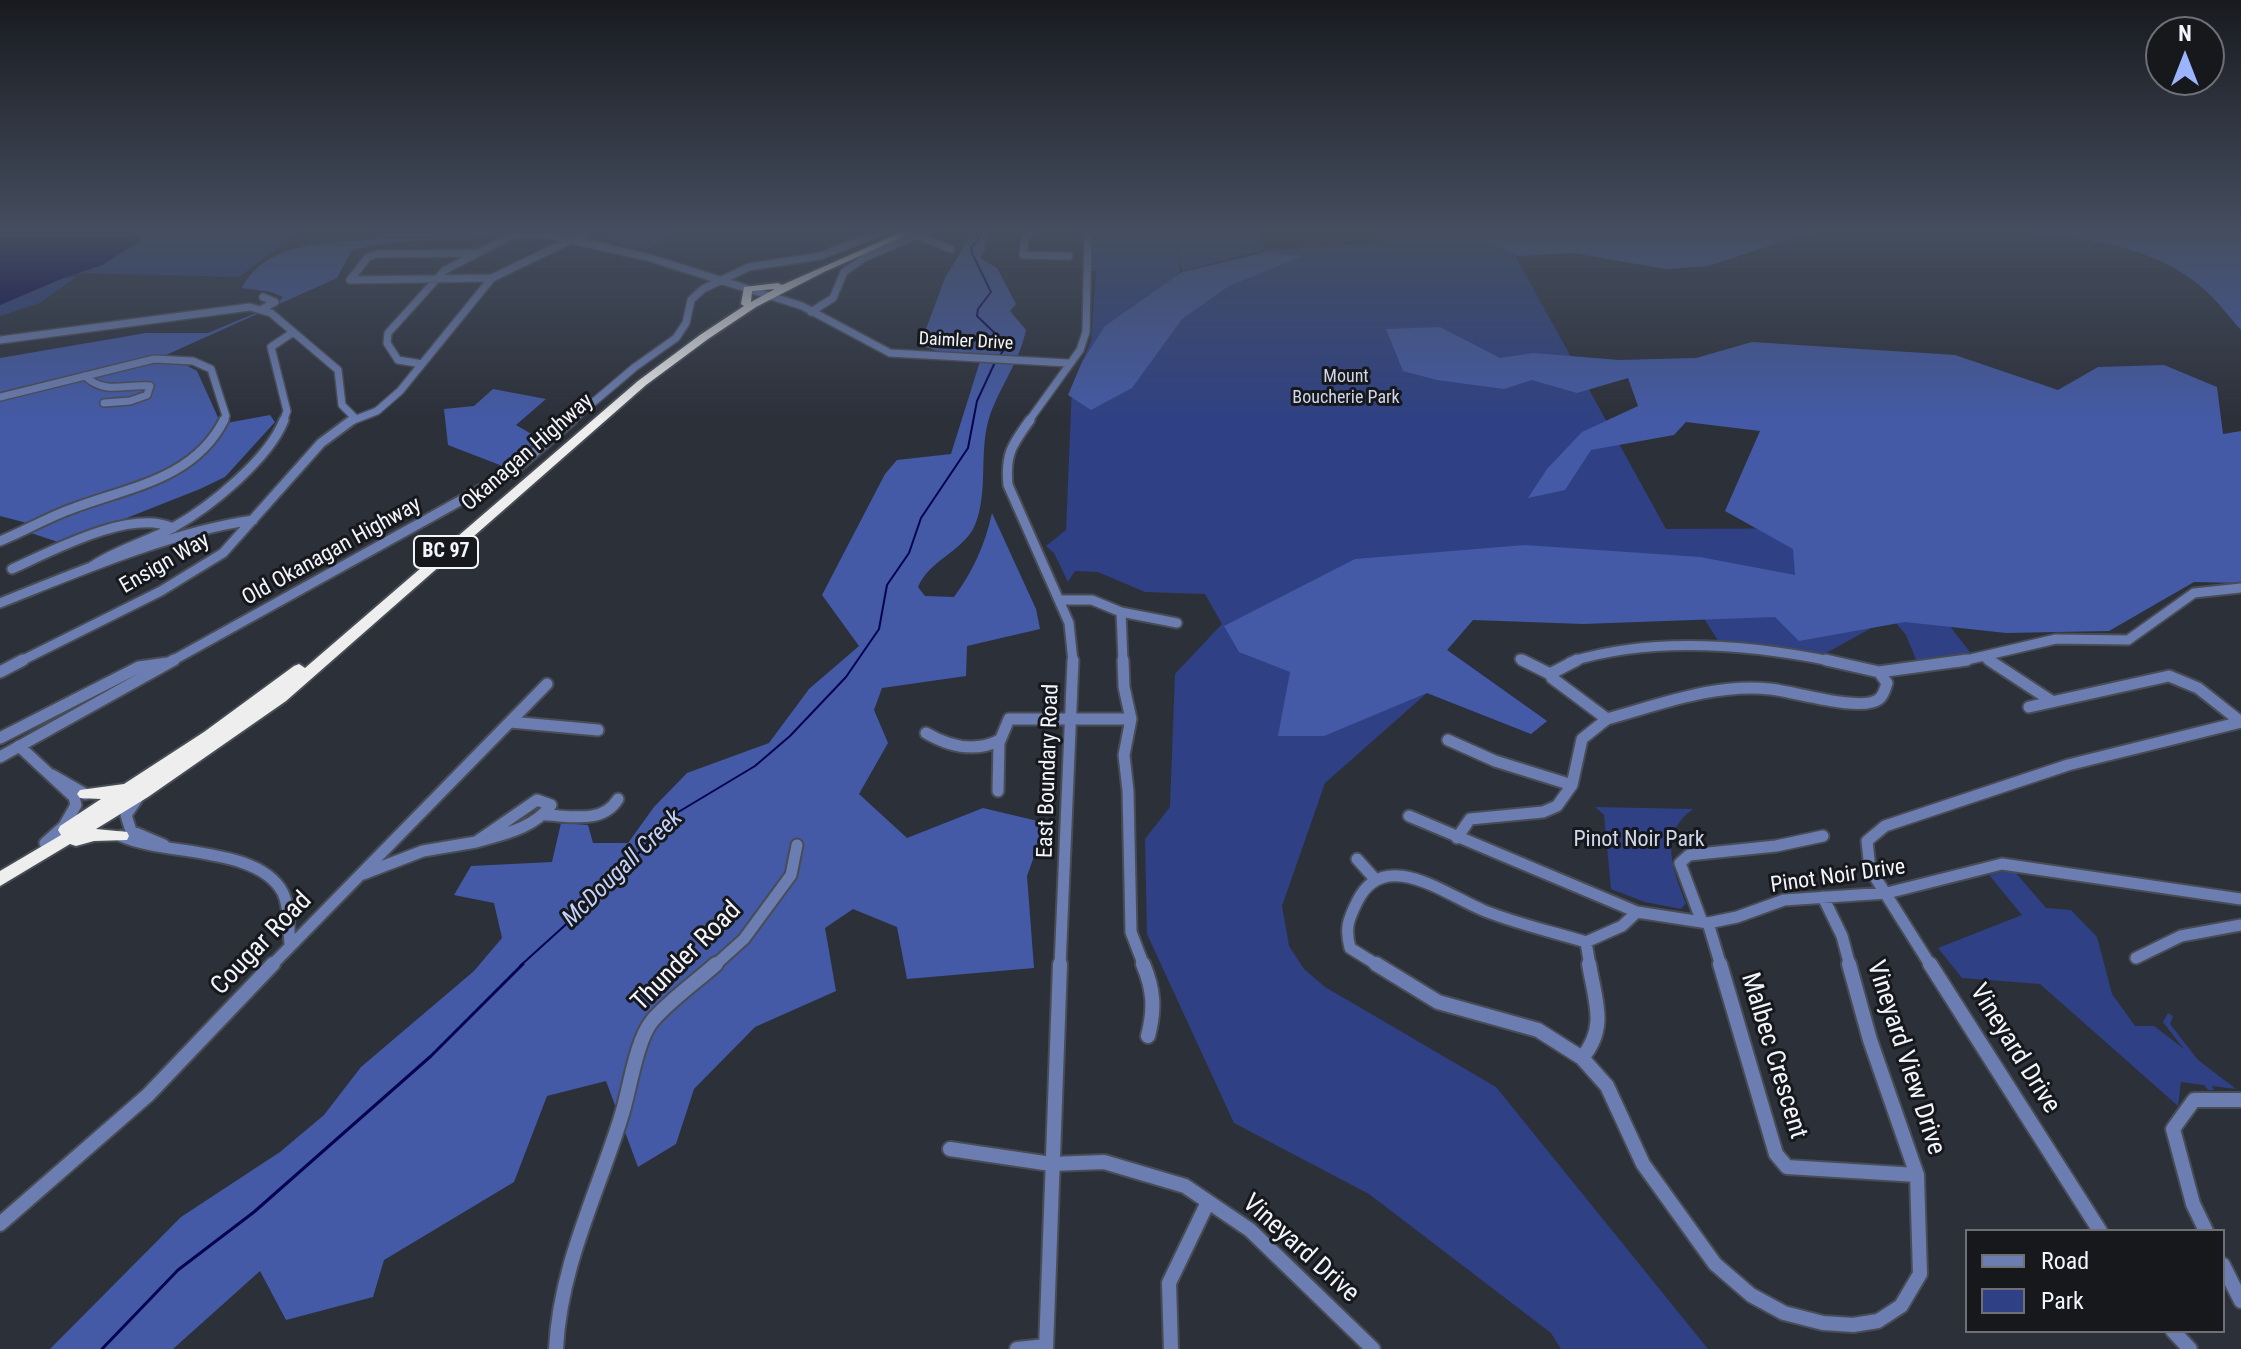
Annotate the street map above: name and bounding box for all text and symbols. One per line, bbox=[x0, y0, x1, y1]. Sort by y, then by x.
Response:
north arrow bbox=[2145, 16, 2225, 96]
text: N bbox=[2178, 21, 2192, 46]
street label: Daimler Drive bbox=[918, 329, 1014, 355]
park label: Mount Boucherie Park bbox=[1292, 366, 1400, 408]
street label: Okanagan Highway bbox=[457, 389, 599, 517]
street label: Old Okanagan Highway bbox=[238, 492, 426, 612]
street label: Ensign Way bbox=[115, 528, 215, 600]
road number: BC 97 bbox=[414, 536, 478, 568]
street label: East Boundary Road bbox=[1033, 684, 1065, 858]
water label: McDougall Creek bbox=[557, 805, 689, 933]
park label: Pinot Noir Park bbox=[1573, 827, 1705, 853]
street label: Pinot Noir Drive bbox=[1769, 854, 1907, 900]
street label: Cougar Road bbox=[205, 886, 319, 1002]
street label: Thunder Road bbox=[626, 896, 748, 1018]
street label: Vineyard View Drive bbox=[1859, 957, 1951, 1159]
street label: Malbec Crescent bbox=[1733, 969, 1813, 1143]
street label: Vineyard Drive bbox=[1962, 979, 2066, 1119]
street label: Vineyard Drive bbox=[1235, 1188, 1365, 1310]
legend bbox=[1965, 1229, 2225, 1333]
text: Road bbox=[2041, 1247, 2089, 1275]
text: Park bbox=[2041, 1287, 2084, 1315]

